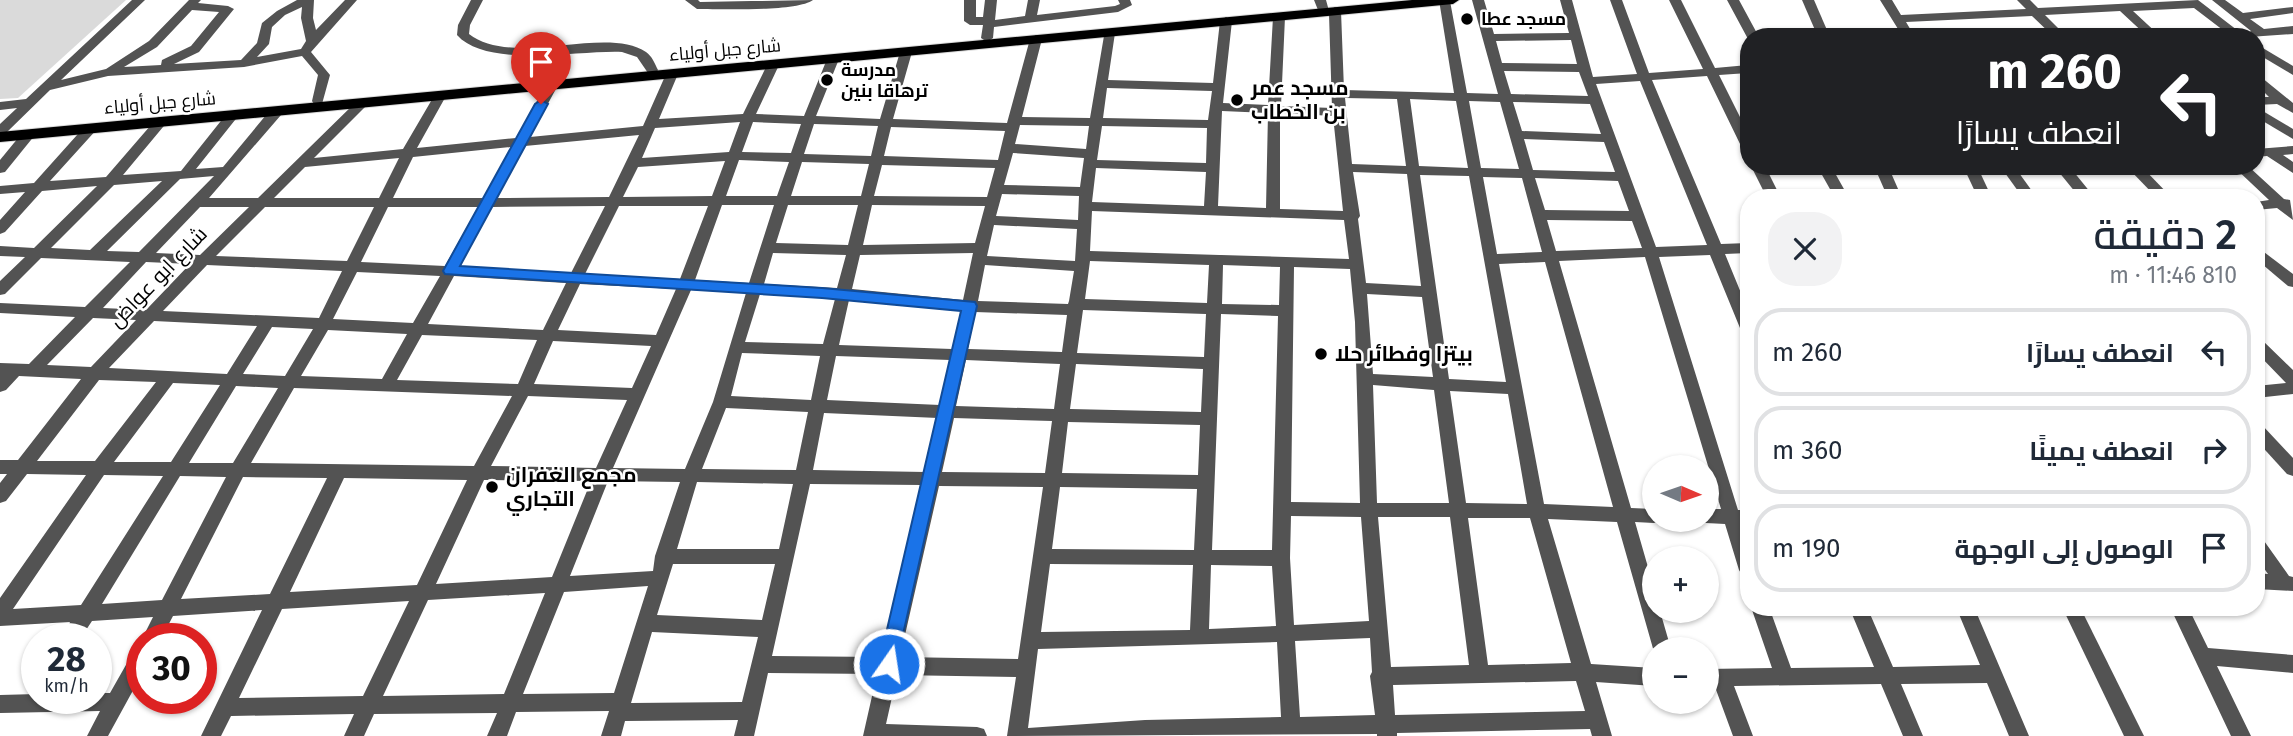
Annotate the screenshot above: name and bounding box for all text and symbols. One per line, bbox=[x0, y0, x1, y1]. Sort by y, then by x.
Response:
place label: مسجد عطا bbox=[1481, 8, 1566, 30]
marker: مسجد عطا bbox=[1459, 11, 1475, 27]
pin bbox=[511, 32, 571, 104]
street label: شارع جبل أولياء bbox=[668, 34, 782, 67]
text: 260 m bbox=[1987, 42, 2122, 101]
icon: arrive bbox=[522, 43, 560, 81]
icon: left bbox=[2146, 56, 2237, 147]
place label: مدرسة ترهاقا بنين bbox=[841, 59, 928, 102]
marker: مدرسة ترهاقا بنين bbox=[819, 72, 835, 88]
place label: مسجد عمر بن الخطاب bbox=[1250, 75, 1349, 125]
street label: شارع جبل أولياء bbox=[103, 87, 217, 120]
marker: مسجد عمر بن الخطاب bbox=[1229, 92, 1245, 108]
text: انعطف يسارًا bbox=[1956, 114, 2122, 152]
text: 2 دقيقة bbox=[2093, 210, 2237, 260]
button: close bbox=[1768, 212, 1842, 286]
street label: شارع ابو عواض bbox=[103, 221, 213, 334]
text: 810 m · 11:46 bbox=[2109, 261, 2237, 289]
icon: left bbox=[2195, 333, 2233, 371]
text: 260 m bbox=[1772, 337, 1842, 368]
text: انعطف يسارًا bbox=[2026, 338, 2174, 369]
place label: بيتزا وفطائر حلا bbox=[1335, 341, 1473, 367]
marker: بيتزا وفطائر حلا bbox=[1313, 346, 1329, 362]
icon: right bbox=[2195, 431, 2233, 469]
text: 360 m bbox=[1772, 435, 1843, 466]
text: انعطف يمينًا bbox=[2029, 436, 2174, 467]
north arrow bbox=[1642, 455, 1718, 532]
map controls bbox=[1642, 455, 1719, 714]
place label: مجمع الغفران التجاري bbox=[506, 462, 637, 516]
marker: مجمع الغفران التجاري bbox=[484, 479, 500, 495]
icon: arrive bbox=[2195, 529, 2233, 567]
text: 190 m bbox=[1772, 533, 1841, 564]
text: الوصول إلى الوجهة bbox=[1955, 534, 2174, 565]
button: + bbox=[1642, 546, 1719, 623]
speed limit sign: 30 bbox=[126, 623, 217, 714]
position arrow bbox=[852, 627, 926, 701]
button: − bbox=[1642, 637, 1719, 714]
text: 28 bbox=[47, 638, 86, 680]
text: km/h bbox=[44, 675, 89, 697]

